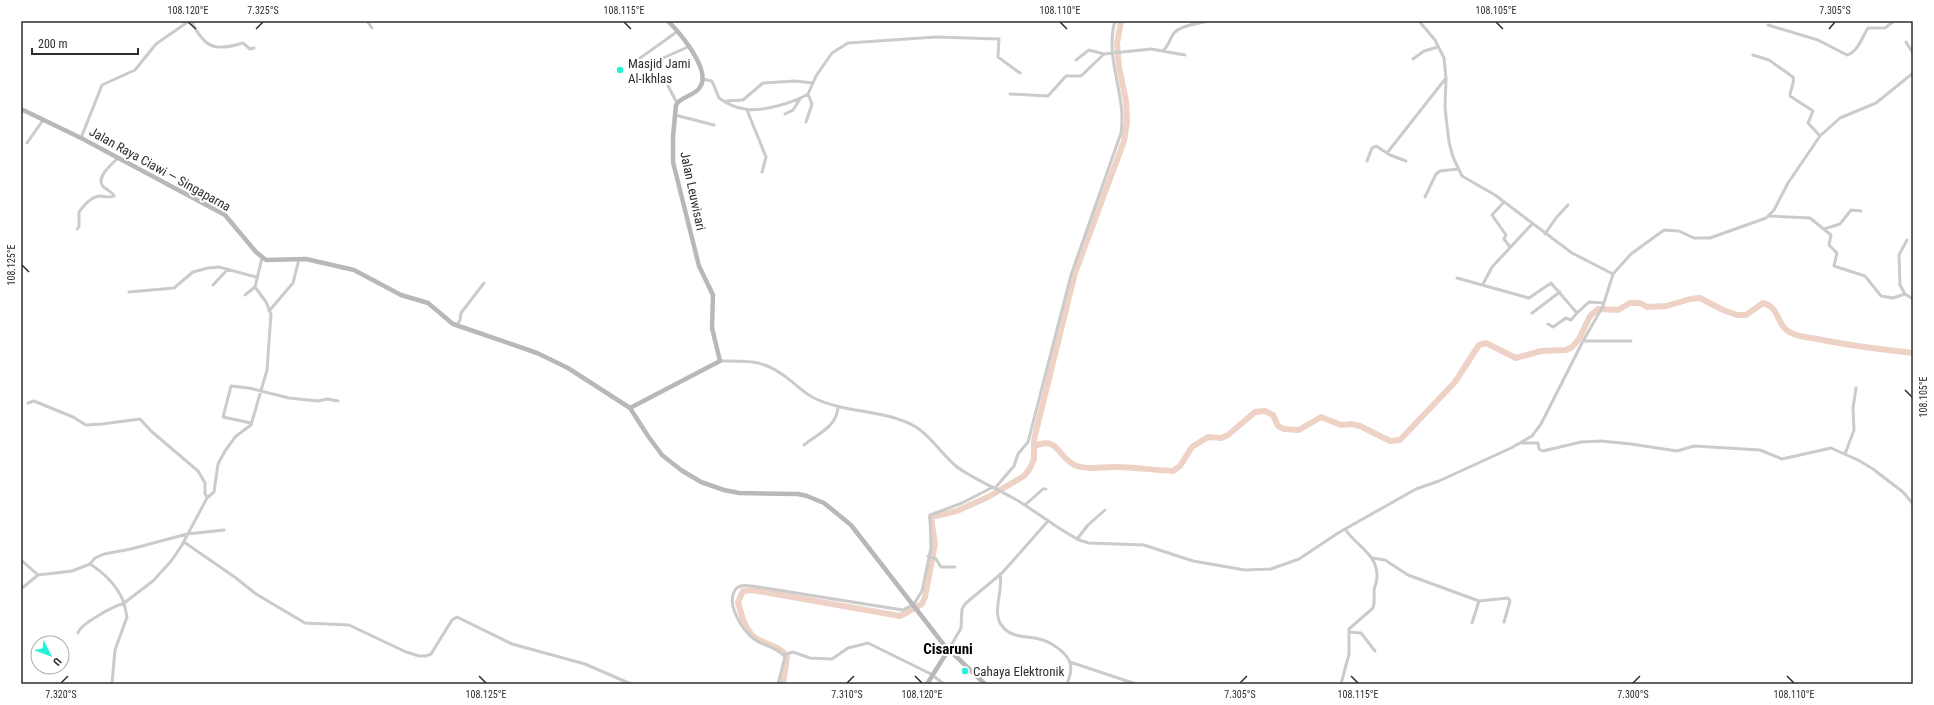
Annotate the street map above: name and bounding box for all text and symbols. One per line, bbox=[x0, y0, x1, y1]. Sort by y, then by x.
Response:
text: 108.120°E bbox=[168, 5, 209, 16]
text: 7.325°S bbox=[247, 5, 279, 16]
text: 108.115°E bbox=[604, 5, 645, 16]
text: 108.110°E bbox=[1040, 5, 1081, 16]
text: 108.105°E bbox=[1476, 5, 1517, 16]
text: 7.305°S bbox=[1819, 5, 1851, 16]
scale bar bbox=[32, 30, 138, 56]
text: 200 m bbox=[38, 37, 68, 51]
place label: Masjid Jami Al-Ikhlas bbox=[628, 56, 691, 86]
marker: Masjid Jami Al-Ikhlas bbox=[615, 65, 625, 75]
street label: Jalan Raya Ciawi — Singaparna bbox=[87, 124, 233, 214]
street label: Jalan Leuwisari bbox=[677, 150, 709, 232]
text: 108.125°E bbox=[6, 244, 17, 285]
text: 108.105°E bbox=[1918, 376, 1929, 417]
north arrow bbox=[30, 635, 70, 675]
district label: Cisaruni bbox=[923, 640, 973, 658]
text: U bbox=[50, 655, 64, 668]
place label: Cahaya Elektronik bbox=[973, 664, 1064, 679]
marker: Cahaya Elektronik bbox=[960, 666, 970, 676]
text: 7.320°S bbox=[45, 689, 77, 700]
text: 108.125°E bbox=[466, 689, 507, 700]
text: 7.310°S bbox=[831, 689, 863, 700]
text: 108.120°E bbox=[902, 689, 943, 700]
text: 7.305°S bbox=[1224, 689, 1256, 700]
text: 108.115°E bbox=[1338, 689, 1379, 700]
text: 7.300°S bbox=[1617, 689, 1649, 700]
text: 108.110°E bbox=[1774, 689, 1815, 700]

